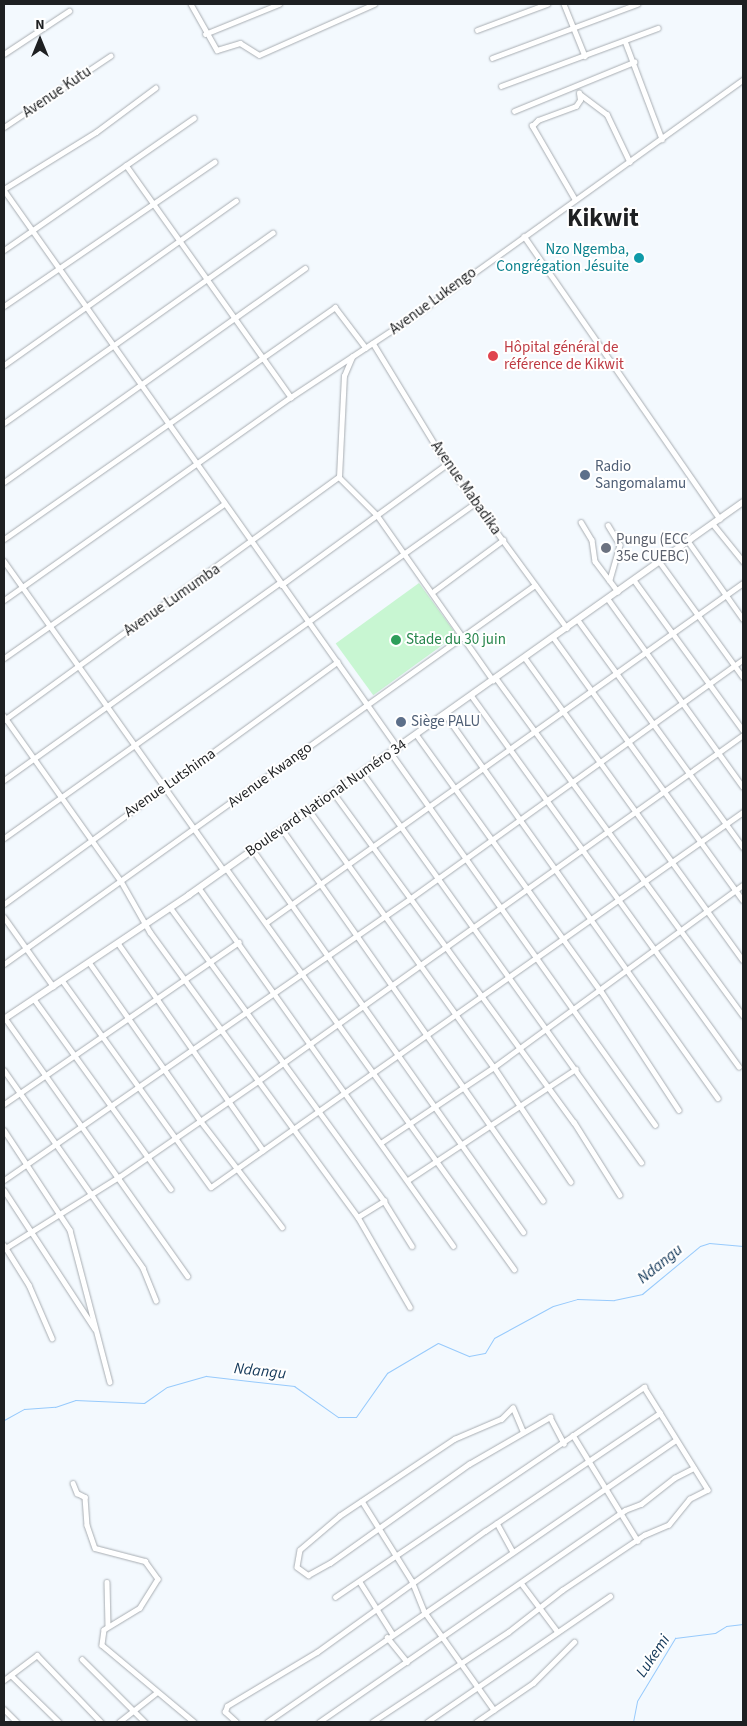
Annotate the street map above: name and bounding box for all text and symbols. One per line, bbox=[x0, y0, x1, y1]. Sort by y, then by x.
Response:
north arrow bbox=[15, 15, 65, 65]
text: N bbox=[35, 15, 45, 35]
street label: Avenue Kutu bbox=[19, 62, 95, 122]
district label: Kikwit bbox=[567, 203, 639, 233]
place label: Nzo Ngemba, Congrégation Jésuite bbox=[496, 240, 629, 275]
marker: Nzo Ngemba, Congrégation Jésuite bbox=[633, 252, 645, 264]
street label: Avenue Lukengo bbox=[386, 264, 480, 338]
place label: Hôpital général de référence de Kikwit bbox=[504, 338, 624, 373]
marker: Hôpital général de référence de Kikwit bbox=[486, 349, 500, 363]
street label: Avenue Mabadika bbox=[427, 438, 505, 538]
place label: Radio Sangomalamu bbox=[595, 457, 686, 492]
marker: Radio Sangomalamu bbox=[579, 469, 591, 481]
place label: Pungu (ECC 35e CUEBC) bbox=[616, 530, 689, 565]
marker: Pungu (ECC 35e CUEBC) bbox=[600, 542, 612, 554]
street label: Avenue Lumumba bbox=[120, 560, 224, 640]
place label: Stade du 30 juin bbox=[406, 631, 506, 649]
marker: Stade du 30 juin bbox=[390, 634, 402, 646]
place label: Siège PALU bbox=[411, 713, 480, 731]
marker: Siège PALU bbox=[395, 716, 407, 728]
street label: Boulevard National Numéro 34 bbox=[242, 735, 410, 861]
street label: Avenue Kwango bbox=[224, 738, 316, 812]
street label: Avenue Lutshima bbox=[121, 745, 219, 821]
water label: Ndangu bbox=[634, 1240, 686, 1288]
water label: Ndangu bbox=[233, 1359, 287, 1383]
water label: Lukemi bbox=[632, 1631, 674, 1681]

